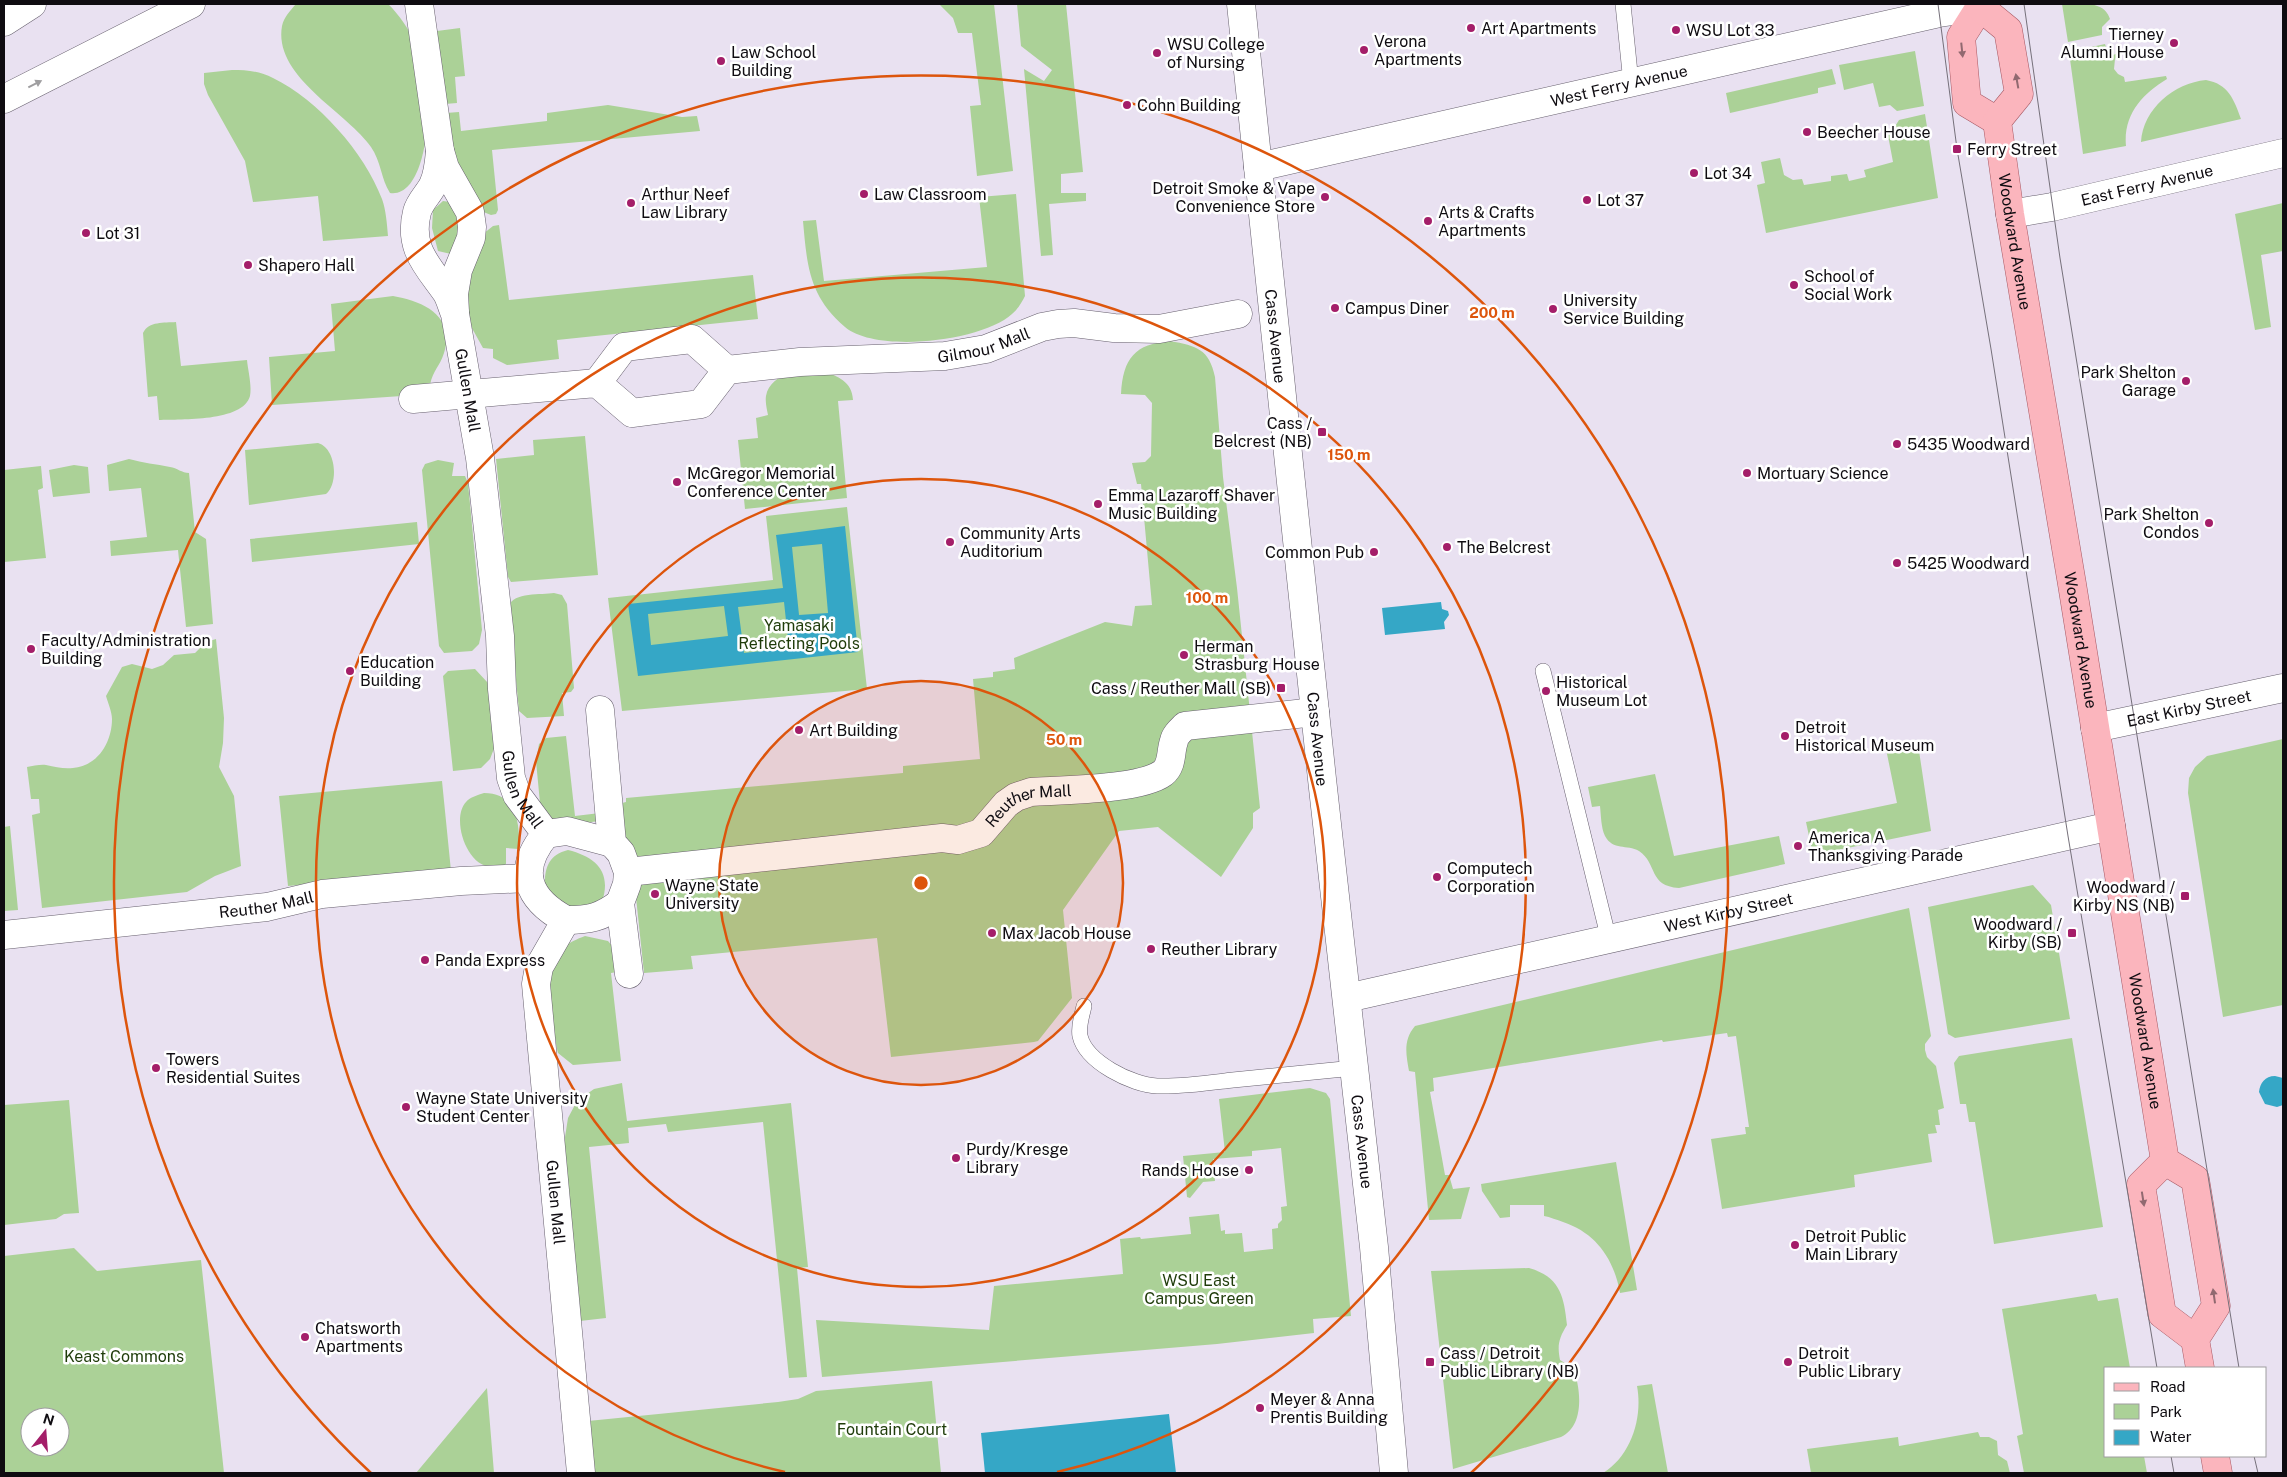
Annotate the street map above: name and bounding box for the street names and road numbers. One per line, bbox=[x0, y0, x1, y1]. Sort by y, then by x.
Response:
street label: West Ferry Avenue bbox=[1549, 61, 1689, 111]
street label: East Ferry Avenue bbox=[2079, 161, 2215, 210]
street label: Woodward Avenue bbox=[1994, 172, 2035, 311]
street label: Cass Avenue bbox=[1261, 288, 1290, 384]
street label: Gilmour Mall bbox=[937, 324, 1033, 366]
street label: Gullen Mall bbox=[451, 347, 484, 434]
street label: Woodward Avenue bbox=[2060, 571, 2101, 710]
street label: East Kirby Street bbox=[2125, 686, 2253, 731]
street label: Cass Avenue bbox=[1303, 691, 1332, 787]
street label: Gullen Mall bbox=[498, 749, 548, 832]
street label: Reuther Mall bbox=[981, 781, 1072, 831]
street label: Reuther Mall bbox=[218, 887, 316, 922]
street label: West Kirby Street bbox=[1662, 889, 1795, 936]
street label: Woodward Avenue bbox=[2125, 972, 2166, 1111]
street label: Cass Avenue bbox=[1347, 1093, 1376, 1190]
street label: Gullen Mall bbox=[542, 1159, 569, 1246]

